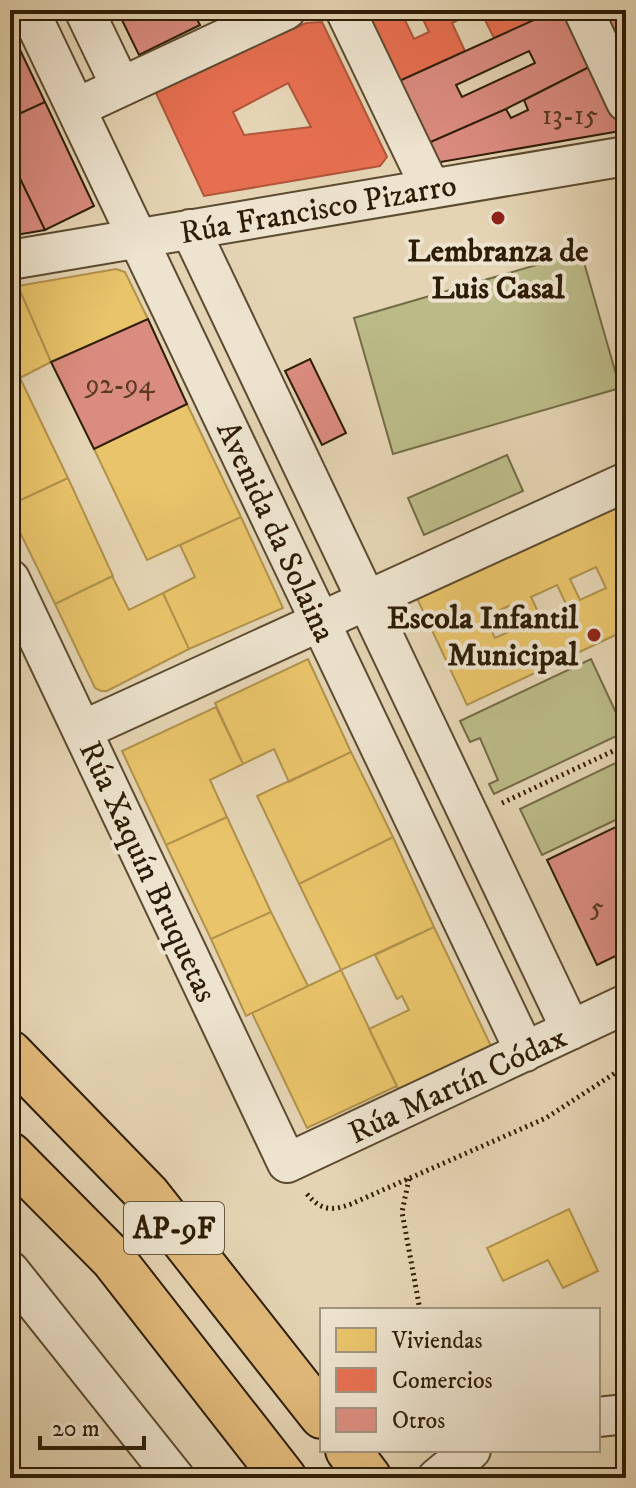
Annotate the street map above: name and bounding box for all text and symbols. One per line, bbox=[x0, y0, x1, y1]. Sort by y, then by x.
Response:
house number: 13-15 bbox=[542, 98, 598, 133]
street label: Rúa Francisco Pizarro bbox=[177, 166, 460, 254]
marker: Lembranza de Luis Casal bbox=[489, 209, 507, 227]
place label: Lembranza de Luis Casal bbox=[408, 232, 588, 309]
house number: 92-94 bbox=[83, 367, 155, 402]
street label: Avenida da Solaina bbox=[207, 415, 344, 649]
place label: Escola Infantil Municipal bbox=[387, 599, 578, 676]
marker: Escola Infantil Municipal bbox=[585, 626, 603, 644]
street label: Rúa Xaquín Bruquetas bbox=[69, 735, 225, 1009]
house number: 5 bbox=[590, 890, 604, 925]
street label: Rúa Martín Códax bbox=[342, 1018, 574, 1154]
road number: AP-9F bbox=[124, 1202, 224, 1254]
legend bbox=[320, 1308, 600, 1452]
text: Viviendas bbox=[391, 1326, 483, 1356]
text: Comercios bbox=[392, 1366, 493, 1396]
scale bar bbox=[40, 1400, 144, 1450]
text: Otros bbox=[392, 1406, 445, 1436]
text: 20 m bbox=[52, 1414, 100, 1444]

